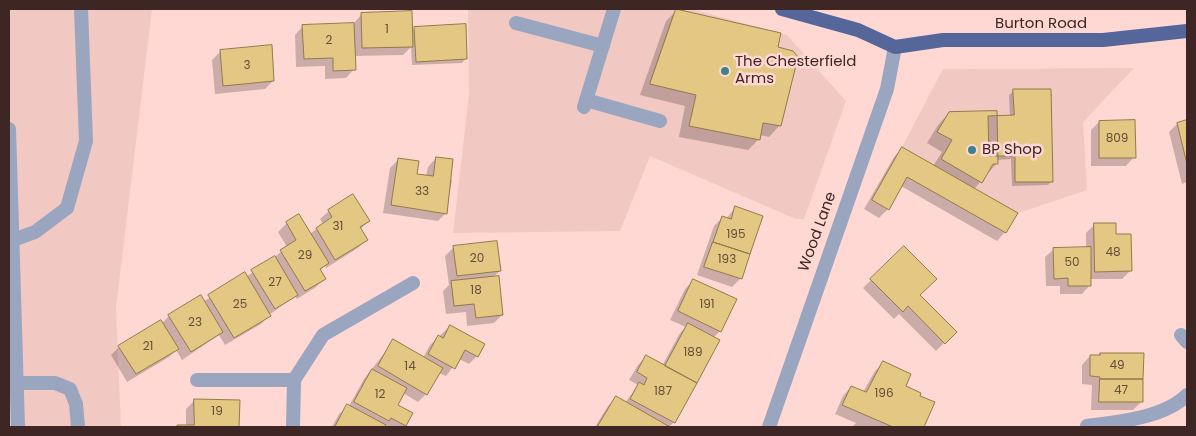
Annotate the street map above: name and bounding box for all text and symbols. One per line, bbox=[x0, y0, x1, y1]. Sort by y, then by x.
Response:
street label: Burton Road bbox=[995, 15, 1087, 33]
house number: 1 bbox=[385, 23, 389, 37]
house number: 2 bbox=[326, 34, 332, 48]
place label: The Chesterfield Arms bbox=[735, 53, 856, 88]
house number: 3 bbox=[243, 59, 251, 73]
marker: The Chesterfield Arms bbox=[719, 65, 731, 77]
house number: 809 bbox=[1106, 132, 1128, 146]
place label: BP Shop bbox=[982, 141, 1042, 159]
marker: BP Shop bbox=[966, 144, 978, 156]
house number: 33 bbox=[415, 185, 429, 199]
street label: Wood Lane bbox=[795, 190, 841, 274]
house number: 31 bbox=[333, 220, 343, 234]
house number: 195 bbox=[727, 228, 745, 242]
house number: 48 bbox=[1105, 246, 1121, 260]
house number: 29 bbox=[298, 249, 312, 263]
house number: 20 bbox=[470, 252, 484, 266]
house number: 193 bbox=[718, 253, 736, 267]
house number: 50 bbox=[1064, 256, 1080, 270]
house number: 27 bbox=[268, 276, 282, 290]
house number: 18 bbox=[470, 284, 482, 298]
house number: 25 bbox=[233, 298, 247, 312]
house number: 191 bbox=[699, 298, 715, 312]
house number: 23 bbox=[188, 316, 202, 330]
house number: 21 bbox=[143, 340, 153, 354]
house number: 189 bbox=[684, 346, 702, 360]
house number: 49 bbox=[1109, 359, 1125, 373]
house number: 14 bbox=[404, 360, 416, 374]
house number: 47 bbox=[1114, 384, 1128, 398]
house number: 187 bbox=[654, 385, 672, 399]
house number: 196 bbox=[874, 387, 894, 401]
house number: 12 bbox=[375, 388, 385, 402]
house number: 19 bbox=[211, 405, 223, 419]

